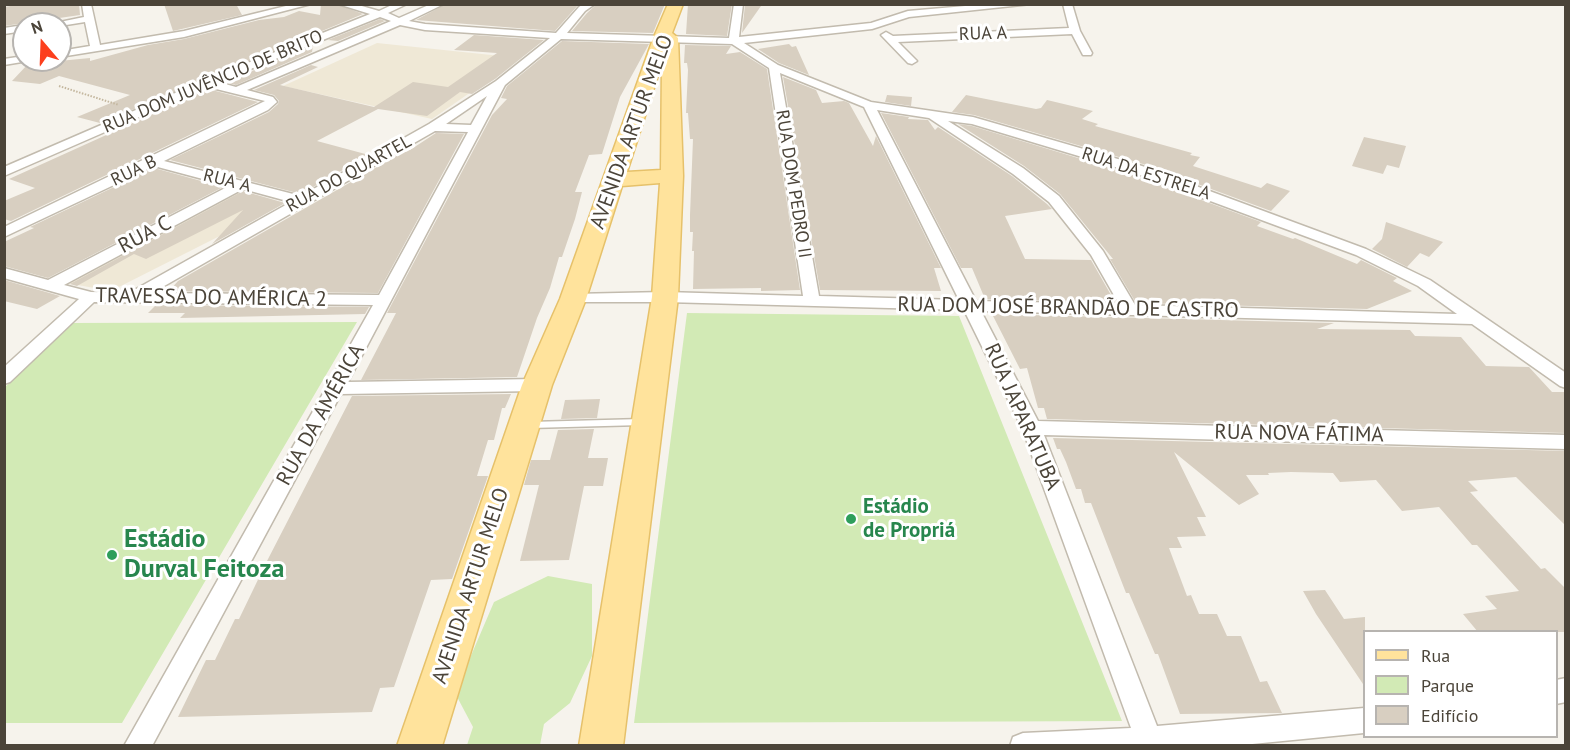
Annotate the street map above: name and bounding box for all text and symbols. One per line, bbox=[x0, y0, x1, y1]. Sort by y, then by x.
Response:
north arrow bbox=[12, 12, 72, 72]
text: N bbox=[29, 16, 45, 38]
street label: RUA A bbox=[958, 22, 1008, 46]
street label: RUA DOM JUVÊNCIO DE BRITO bbox=[100, 26, 326, 138]
street label: AVENIDA ARTUR MELO bbox=[585, 32, 679, 232]
street label: RUA DOM PEDRO II bbox=[771, 108, 815, 260]
street label: RUA DO QUARTEL bbox=[283, 131, 415, 217]
street label: RUA DA ESTRELA bbox=[1079, 143, 1213, 205]
street label: RUA B bbox=[108, 151, 160, 191]
street label: RUA A bbox=[201, 165, 253, 197]
street label: RUA C bbox=[114, 211, 176, 259]
street label: TRAVESSA DO AMÉRICA 2 bbox=[95, 283, 327, 313]
street label: RUA DOM JOSÉ BRANDÃO DE CASTRO bbox=[897, 292, 1239, 324]
street label: RUA DA AMÉRICA bbox=[272, 340, 370, 490]
street label: RUA JAPARATUBA bbox=[978, 340, 1066, 494]
street label: RUA NOVA FÁTIMA bbox=[1214, 420, 1384, 448]
street label: AVENIDA ARTUR MELO bbox=[427, 485, 515, 687]
place label: Estádio de Propriá bbox=[863, 494, 955, 544]
marker: Estádio de Propriá bbox=[844, 512, 858, 526]
place label: Estádio Durval Feitoza bbox=[124, 524, 284, 586]
marker: Estádio Durval Feitoza bbox=[105, 548, 119, 562]
legend bbox=[1363, 630, 1558, 738]
text: Rua bbox=[1421, 644, 1450, 667]
text: Parque bbox=[1421, 674, 1474, 697]
text: Edifício bbox=[1421, 704, 1478, 727]

